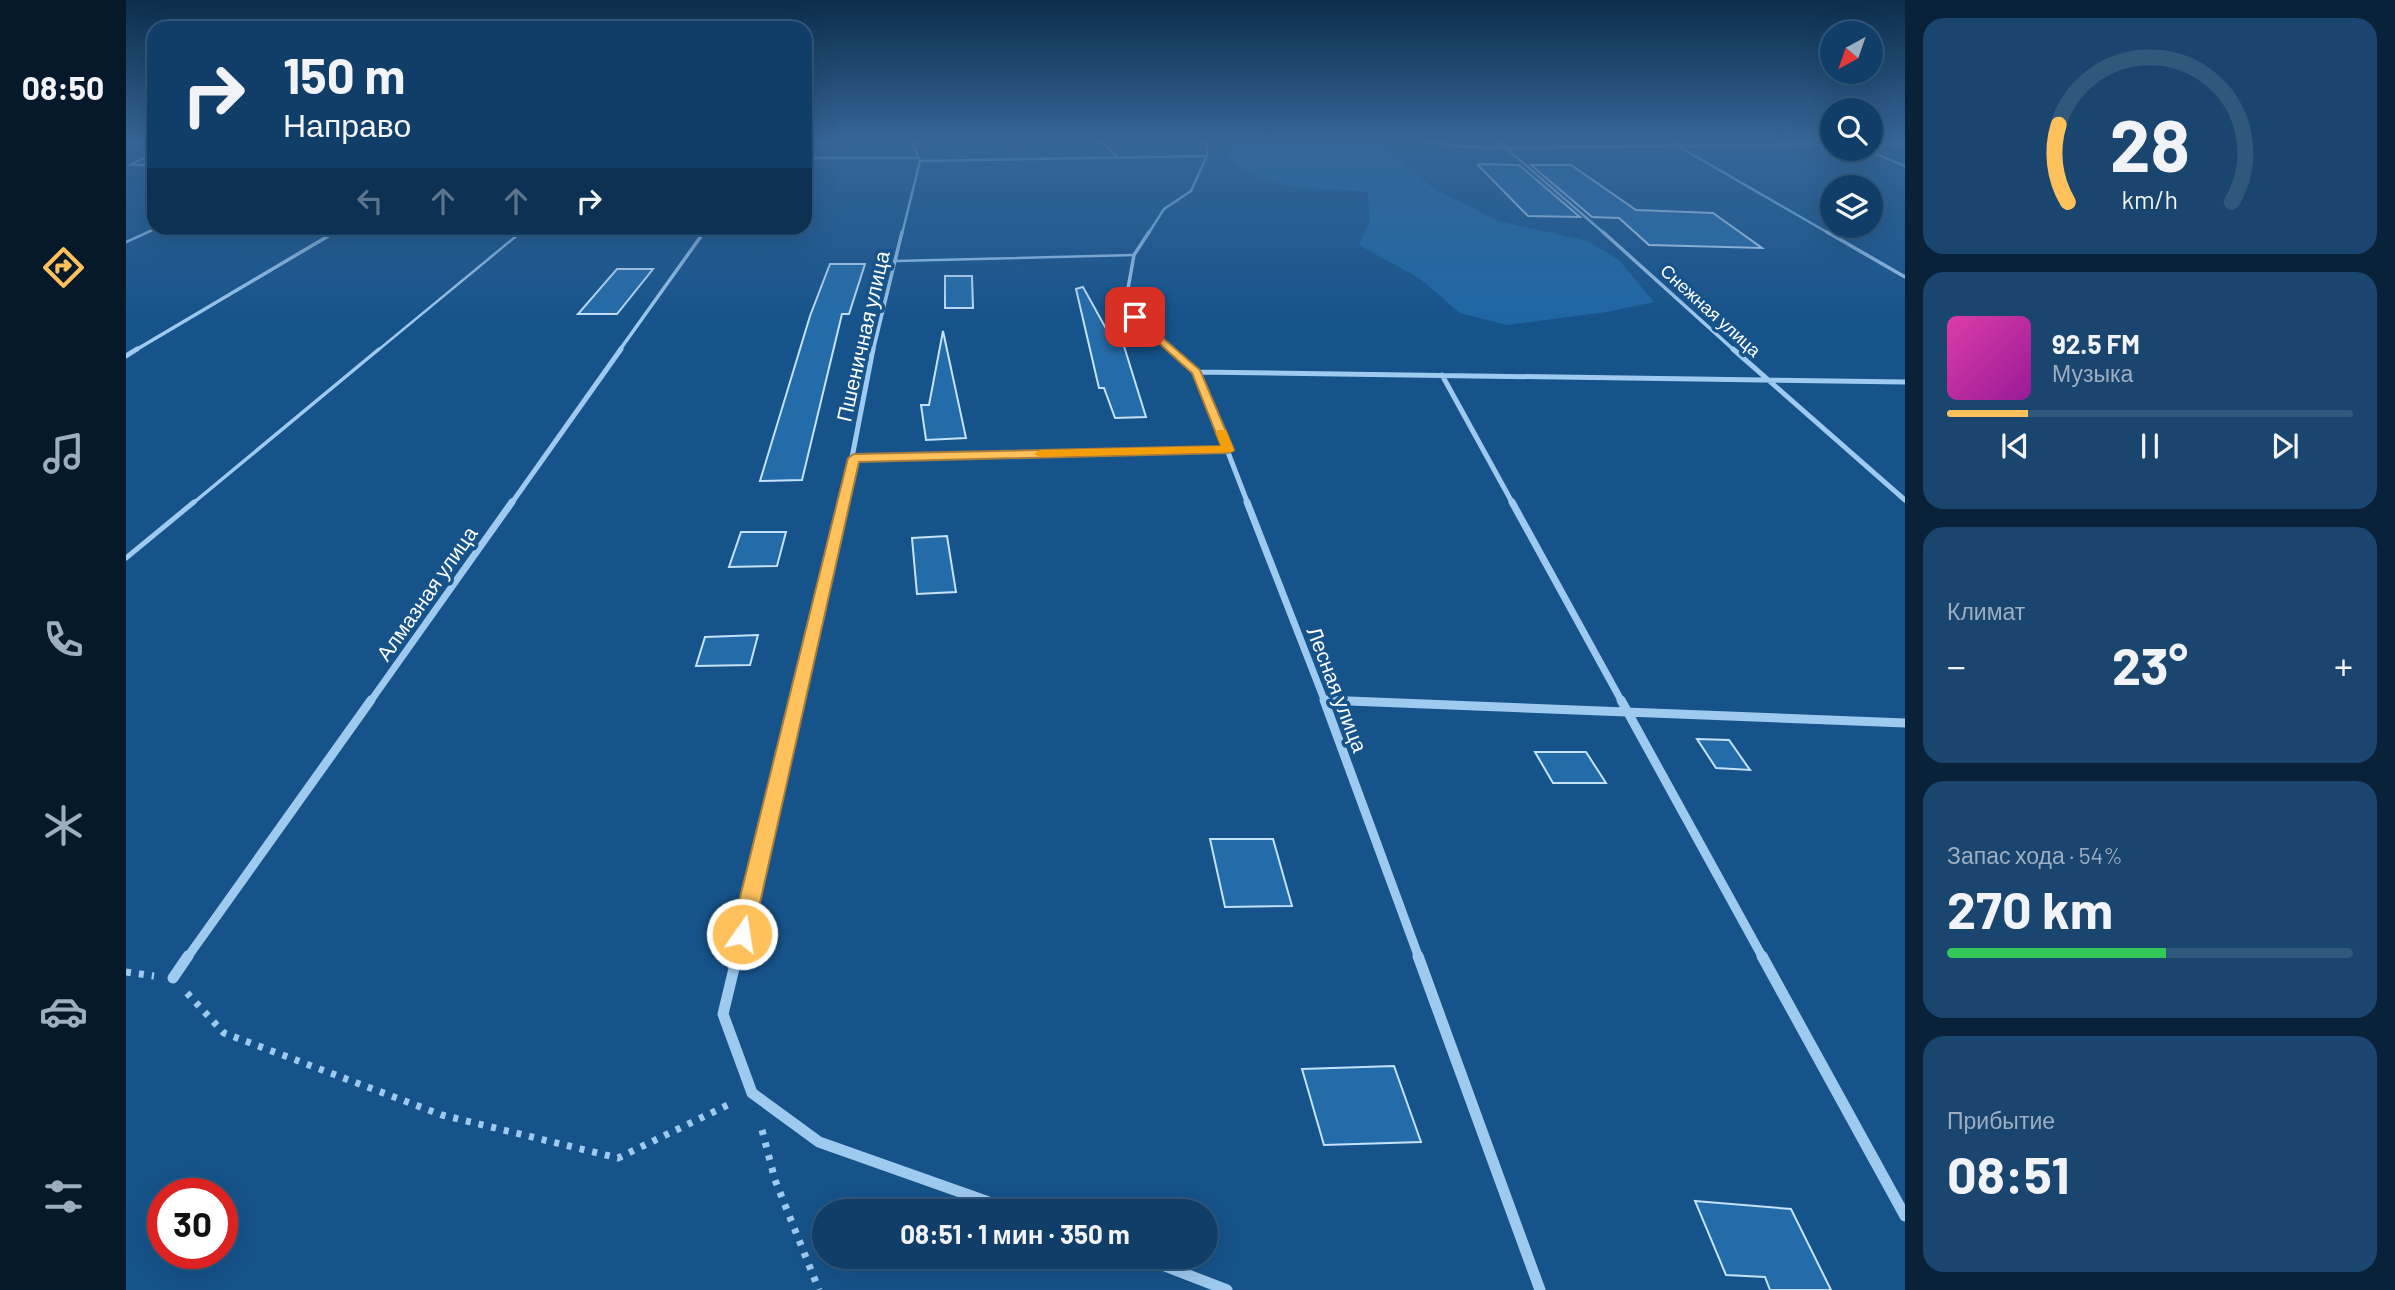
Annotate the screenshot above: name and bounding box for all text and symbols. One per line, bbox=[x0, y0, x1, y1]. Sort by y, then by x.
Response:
north arrow bbox=[1820, 21, 1883, 84]
map controls bbox=[1820, 21, 1883, 238]
text: 150 m bbox=[283, 45, 405, 104]
icon: right bbox=[168, 49, 259, 140]
text: 08:50 bbox=[22, 68, 104, 106]
button: search bbox=[1820, 98, 1883, 161]
text: 28 bbox=[2110, 100, 2190, 188]
text: Направо bbox=[283, 105, 411, 143]
button: layers bbox=[1820, 175, 1883, 238]
icon: left bbox=[351, 182, 389, 220]
icon: ahead bbox=[424, 182, 462, 220]
icon: ahead bbox=[497, 182, 535, 220]
icon: right bbox=[570, 182, 608, 220]
text: km/h bbox=[2122, 184, 2178, 214]
icon: directions bbox=[39, 243, 88, 292]
street label: Пшеничная улица bbox=[830, 248, 894, 424]
street label: Снежная улица bbox=[1656, 259, 1766, 362]
pin bbox=[1105, 287, 1165, 347]
icon: arrive bbox=[1116, 298, 1154, 336]
text: 92.5 FM bbox=[2052, 328, 2140, 359]
text: Музыка bbox=[2052, 359, 2133, 387]
icon: previous bbox=[1996, 427, 2034, 465]
icon: pause bbox=[2131, 427, 2169, 465]
icon: next bbox=[2266, 427, 2304, 465]
icon: music bbox=[39, 429, 88, 478]
street label: Алмазная улица bbox=[370, 521, 482, 665]
text: Климат bbox=[1947, 597, 2025, 625]
icon: phone bbox=[39, 615, 88, 664]
street label: Лесная улица bbox=[1303, 623, 1374, 756]
text: 23° bbox=[2112, 633, 2188, 695]
text: − bbox=[1947, 642, 1966, 688]
text: + bbox=[2334, 642, 2353, 688]
icon: climate bbox=[39, 801, 88, 850]
text: Запас хода · 54% bbox=[1947, 841, 2123, 869]
text: 270 km bbox=[1947, 877, 2113, 939]
position arrow bbox=[705, 897, 779, 971]
icon: car bbox=[39, 987, 88, 1036]
text: Прибытие bbox=[1947, 1106, 2055, 1134]
text: 08:51 bbox=[1947, 1142, 2070, 1204]
icon: filters bbox=[39, 1172, 88, 1221]
speed limit sign: 30 bbox=[147, 1178, 238, 1269]
text: 08:51 · 1 мин · 350 m bbox=[900, 1218, 1130, 1249]

